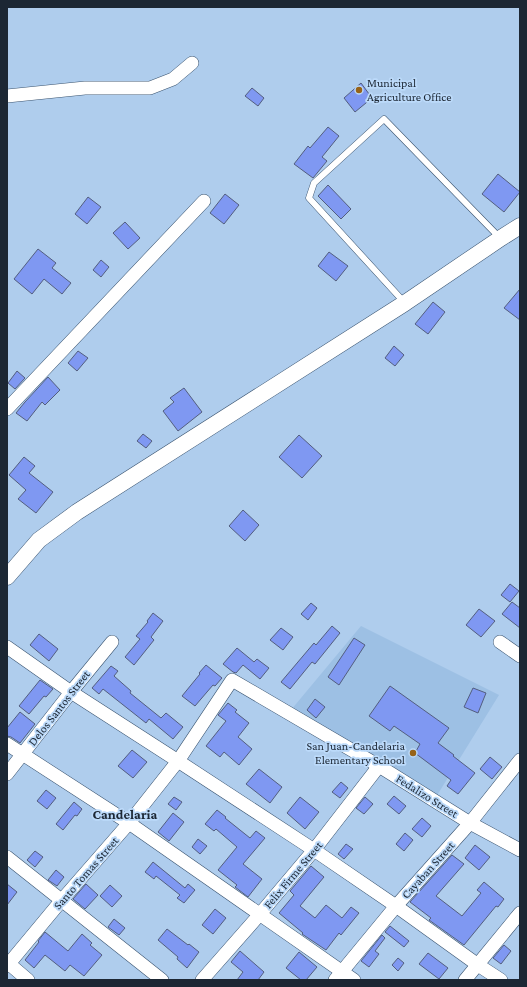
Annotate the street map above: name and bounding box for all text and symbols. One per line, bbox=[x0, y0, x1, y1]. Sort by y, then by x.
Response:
place label: Municipal Agriculture Office bbox=[367, 76, 452, 104]
marker: Municipal Agriculture Office bbox=[354, 85, 364, 95]
street label: Delos Santos Street bbox=[25, 667, 93, 749]
place label: San Juan-Candelaria Elementary School bbox=[306, 739, 405, 767]
marker: San Juan-Candelaria Elementary School bbox=[408, 748, 418, 758]
street label: Fedalizo Street bbox=[393, 771, 461, 821]
district label: Candelaria bbox=[93, 806, 158, 822]
street label: Santo Tomas Street bbox=[51, 833, 122, 912]
street label: Felix Firme Street bbox=[261, 838, 326, 912]
street label: Cayaban Street bbox=[399, 838, 458, 901]

